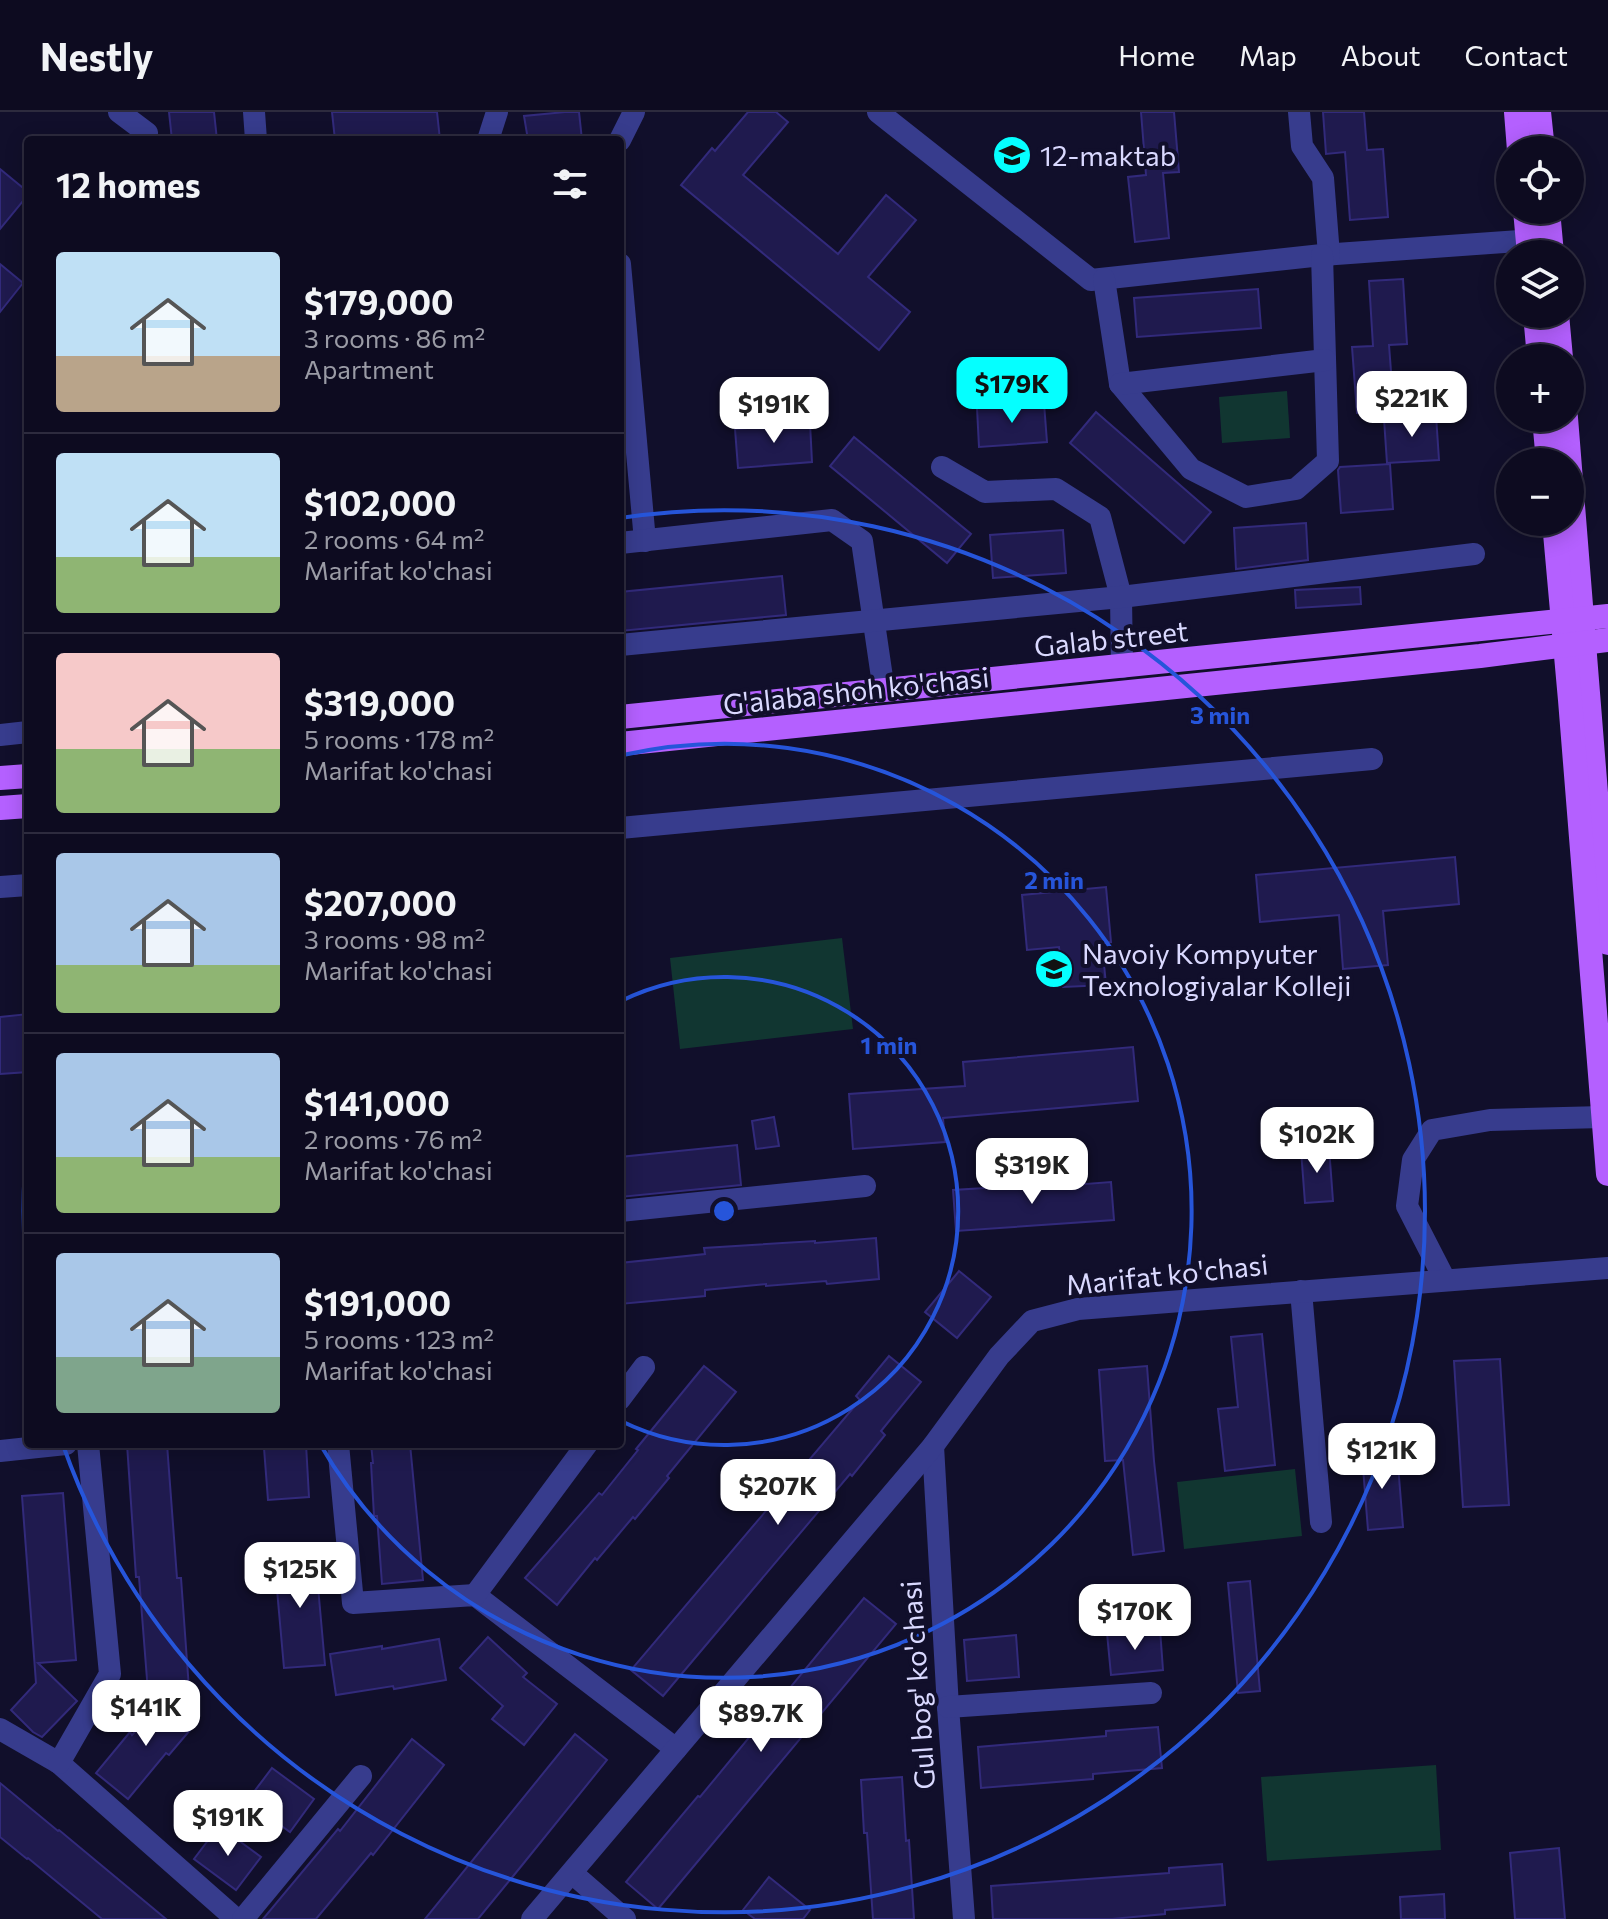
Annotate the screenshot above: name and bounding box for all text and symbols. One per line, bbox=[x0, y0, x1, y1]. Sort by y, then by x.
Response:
text: Nestly bbox=[40, 32, 153, 79]
text: Home bbox=[1118, 38, 1195, 72]
text: Map bbox=[1239, 38, 1297, 72]
text: About bbox=[1341, 38, 1421, 72]
text: Contact bbox=[1465, 38, 1568, 72]
school or university icon: 12-maktab bbox=[991, 134, 1033, 176]
map controls bbox=[1496, 136, 1584, 536]
button: locate bbox=[1496, 136, 1584, 224]
place label: 12-maktab bbox=[1040, 138, 1176, 172]
icon: filters bbox=[548, 162, 592, 206]
text: 12 homes bbox=[56, 163, 201, 205]
button: layers bbox=[1496, 240, 1584, 328]
text: $179,000 bbox=[304, 280, 454, 322]
icon: home bbox=[120, 284, 216, 380]
text: 3 rooms · 86 m² bbox=[304, 322, 485, 353]
button: + bbox=[1496, 344, 1584, 432]
text: Apartment bbox=[304, 353, 434, 384]
pin: $179K bbox=[956, 357, 1068, 425]
text: $179K bbox=[974, 367, 1050, 398]
pin: $221K bbox=[1356, 371, 1468, 439]
pin: $191K bbox=[718, 377, 830, 445]
text: $221K bbox=[1375, 381, 1449, 412]
text: $191K bbox=[738, 387, 810, 418]
button: − bbox=[1496, 448, 1584, 536]
text: $102,000 bbox=[304, 481, 456, 523]
icon: home bbox=[120, 485, 216, 581]
text: 2 rooms · 64 m² bbox=[304, 523, 485, 554]
text: Marifat ko'chasi bbox=[304, 554, 493, 585]
street label: Galab street bbox=[1032, 613, 1190, 663]
street label: G'alaba shoh ko'chasi bbox=[721, 659, 991, 721]
text: $319,000 bbox=[304, 681, 455, 723]
icon: home bbox=[120, 685, 216, 781]
text: 3 min bbox=[1190, 700, 1250, 729]
text: 5 rooms · 178 m² bbox=[304, 723, 494, 754]
text: Marifat ko'chasi bbox=[304, 754, 493, 785]
text: 2 min bbox=[1024, 865, 1084, 894]
text: $207,000 bbox=[304, 881, 457, 923]
icon: home bbox=[120, 885, 216, 981]
text: 3 rooms · 98 m² bbox=[304, 923, 485, 954]
place label: Navoiy Kompyuter Texnologiyalar Kolleji bbox=[1082, 936, 1351, 1002]
school or university icon: Navoiy Kompyuter Texnologiyalar Kolleji bbox=[1033, 948, 1075, 990]
text: Marifat ko'chasi bbox=[304, 954, 493, 985]
text: 1 min bbox=[861, 1030, 917, 1059]
text: $141,000 bbox=[304, 1081, 450, 1123]
icon: home bbox=[120, 1085, 216, 1181]
pin: $102K bbox=[1261, 1107, 1373, 1175]
text: $102K bbox=[1279, 1117, 1355, 1148]
text: 2 rooms · 76 m² bbox=[304, 1123, 483, 1154]
pin: $319K bbox=[976, 1138, 1088, 1206]
text: $319K bbox=[994, 1148, 1070, 1179]
text: Marifat ko'chasi bbox=[304, 1154, 493, 1185]
centre of rings bbox=[710, 1197, 738, 1225]
street label: Marifat ko'chasi bbox=[1064, 1246, 1270, 1302]
text: $191,000 bbox=[304, 1281, 451, 1323]
icon: home bbox=[120, 1285, 216, 1381]
text: 5 rooms · 123 m² bbox=[304, 1323, 494, 1354]
text: Marifat ko'chasi bbox=[304, 1354, 493, 1385]
pin: $121K bbox=[1326, 1423, 1438, 1491]
text: $121K bbox=[1346, 1433, 1418, 1464]
pin: $207K bbox=[722, 1459, 834, 1527]
text: $207K bbox=[738, 1469, 818, 1500]
pin: $125K bbox=[244, 1542, 356, 1610]
text: $125K bbox=[263, 1552, 337, 1583]
street label: Gul bog' ko'chasi bbox=[893, 1579, 941, 1791]
pin: $170K bbox=[1079, 1584, 1191, 1652]
text: $170K bbox=[1097, 1594, 1173, 1625]
pin: $141K bbox=[90, 1680, 202, 1748]
pin: $89.7K bbox=[696, 1686, 826, 1754]
text: $141K bbox=[110, 1690, 182, 1721]
text: $89.7K bbox=[718, 1696, 804, 1727]
pin: $191K bbox=[172, 1790, 284, 1858]
text: $191K bbox=[192, 1800, 264, 1831]

